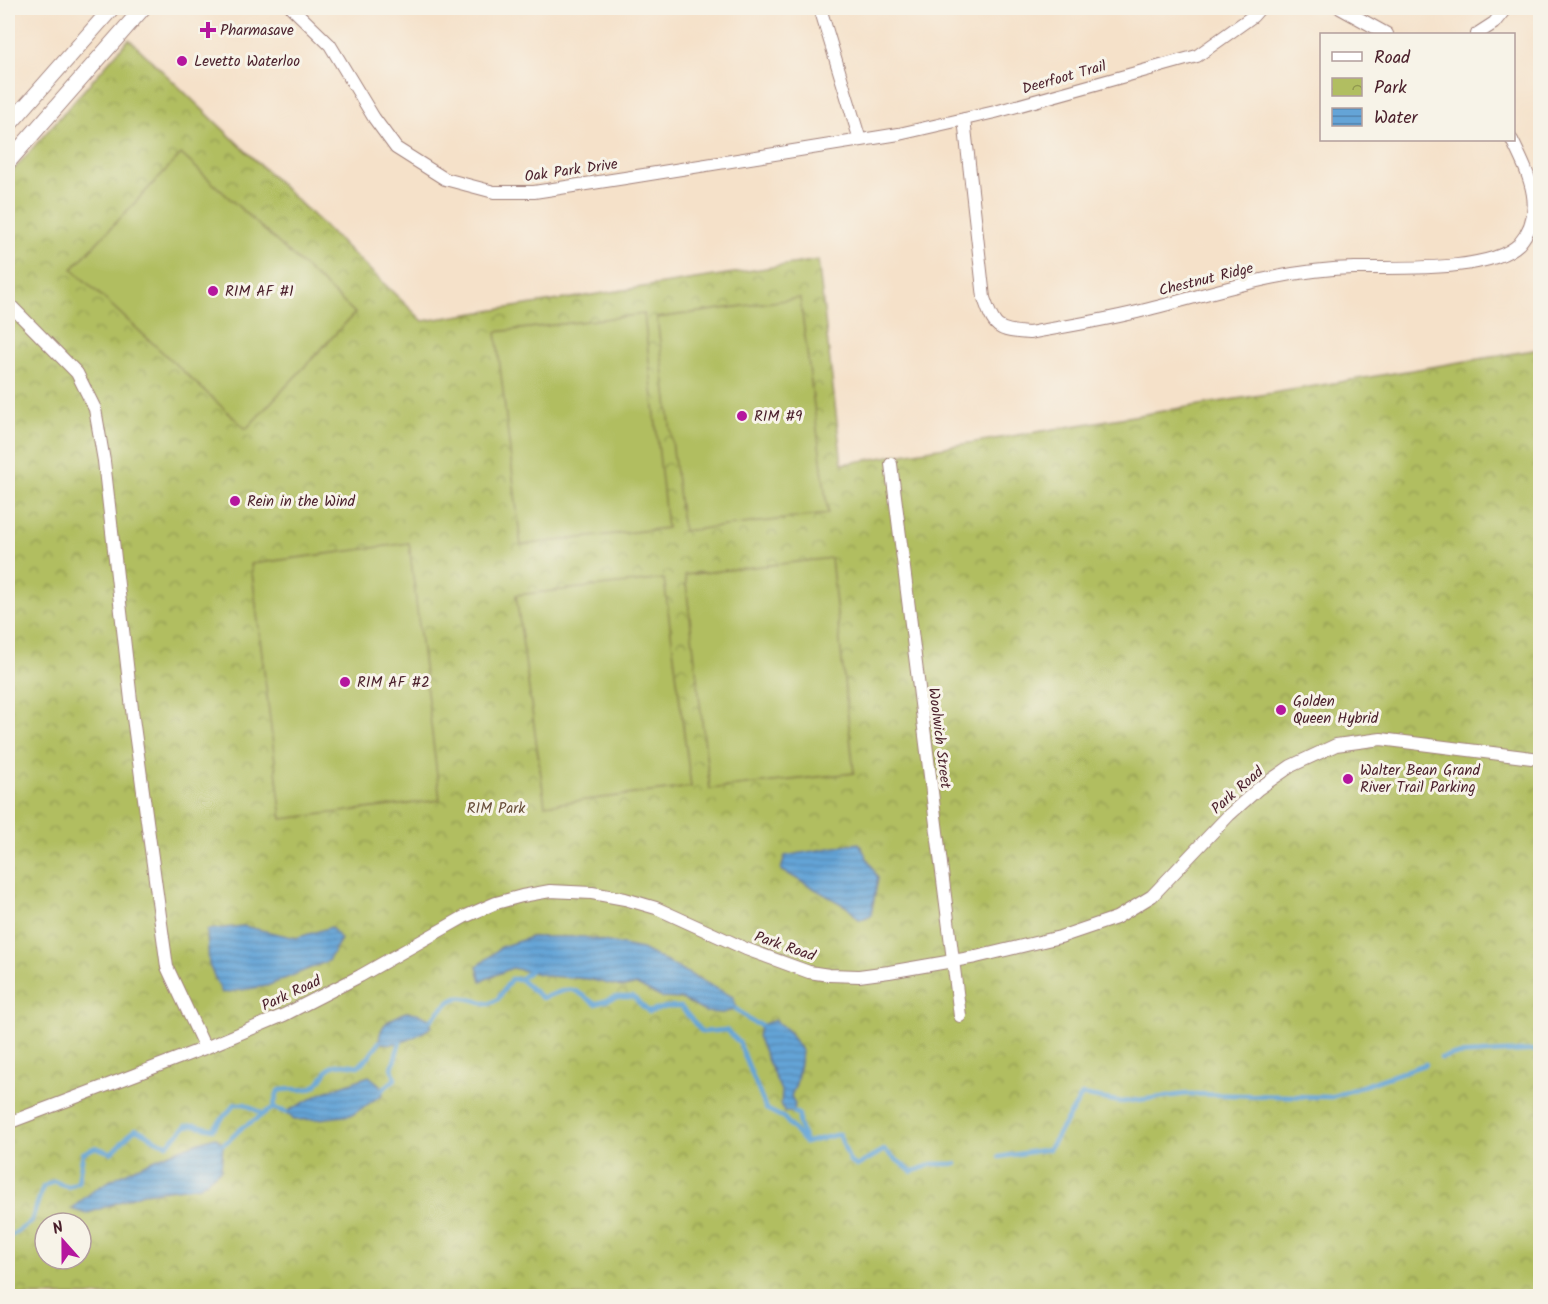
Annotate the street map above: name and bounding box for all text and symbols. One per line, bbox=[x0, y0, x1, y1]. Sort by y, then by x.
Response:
place label: Pharmasave bbox=[220, 19, 294, 43]
marker: Pharmasave bbox=[201, 23, 215, 37]
legend bbox=[1320, 33, 1515, 141]
text: Road bbox=[1374, 44, 1411, 73]
place label: Levetto Waterloo bbox=[194, 50, 300, 74]
marker: Levetto Waterloo bbox=[175, 54, 189, 68]
street label: Deerfoot Trail bbox=[1019, 54, 1109, 101]
text: Park bbox=[1374, 74, 1407, 103]
text: Water bbox=[1374, 104, 1419, 133]
street label: Oak Park Drive bbox=[523, 153, 619, 189]
street label: Chestnut Ridge bbox=[1156, 257, 1256, 303]
place label: RIM AF #1 bbox=[225, 280, 294, 304]
marker: RIM AF #1 bbox=[206, 284, 220, 298]
place label: RIM #9 bbox=[754, 405, 803, 429]
marker: RIM #9 bbox=[735, 409, 749, 423]
place label: Rein in the Wind bbox=[247, 490, 356, 514]
marker: Rein in the Wind bbox=[228, 494, 242, 508]
place label: RIM AF #2 bbox=[357, 671, 430, 695]
marker: RIM AF #2 bbox=[338, 675, 352, 689]
street label: Woolwich Street bbox=[921, 686, 957, 790]
place label: Golden Queen Hybrid bbox=[1293, 690, 1379, 731]
marker: Golden Queen Hybrid bbox=[1274, 703, 1288, 717]
place label: Walter Bean Grand River Trail Parking bbox=[1360, 759, 1480, 800]
street label: Park Road bbox=[1206, 761, 1270, 821]
marker: Walter Bean Grand River Trail Parking bbox=[1341, 772, 1355, 786]
park label: RIM Park bbox=[467, 797, 526, 821]
street label: Park Road bbox=[751, 925, 819, 969]
street label: Park Road bbox=[258, 969, 326, 1018]
north arrow bbox=[33, 1211, 93, 1271]
text: N bbox=[49, 1215, 67, 1242]

